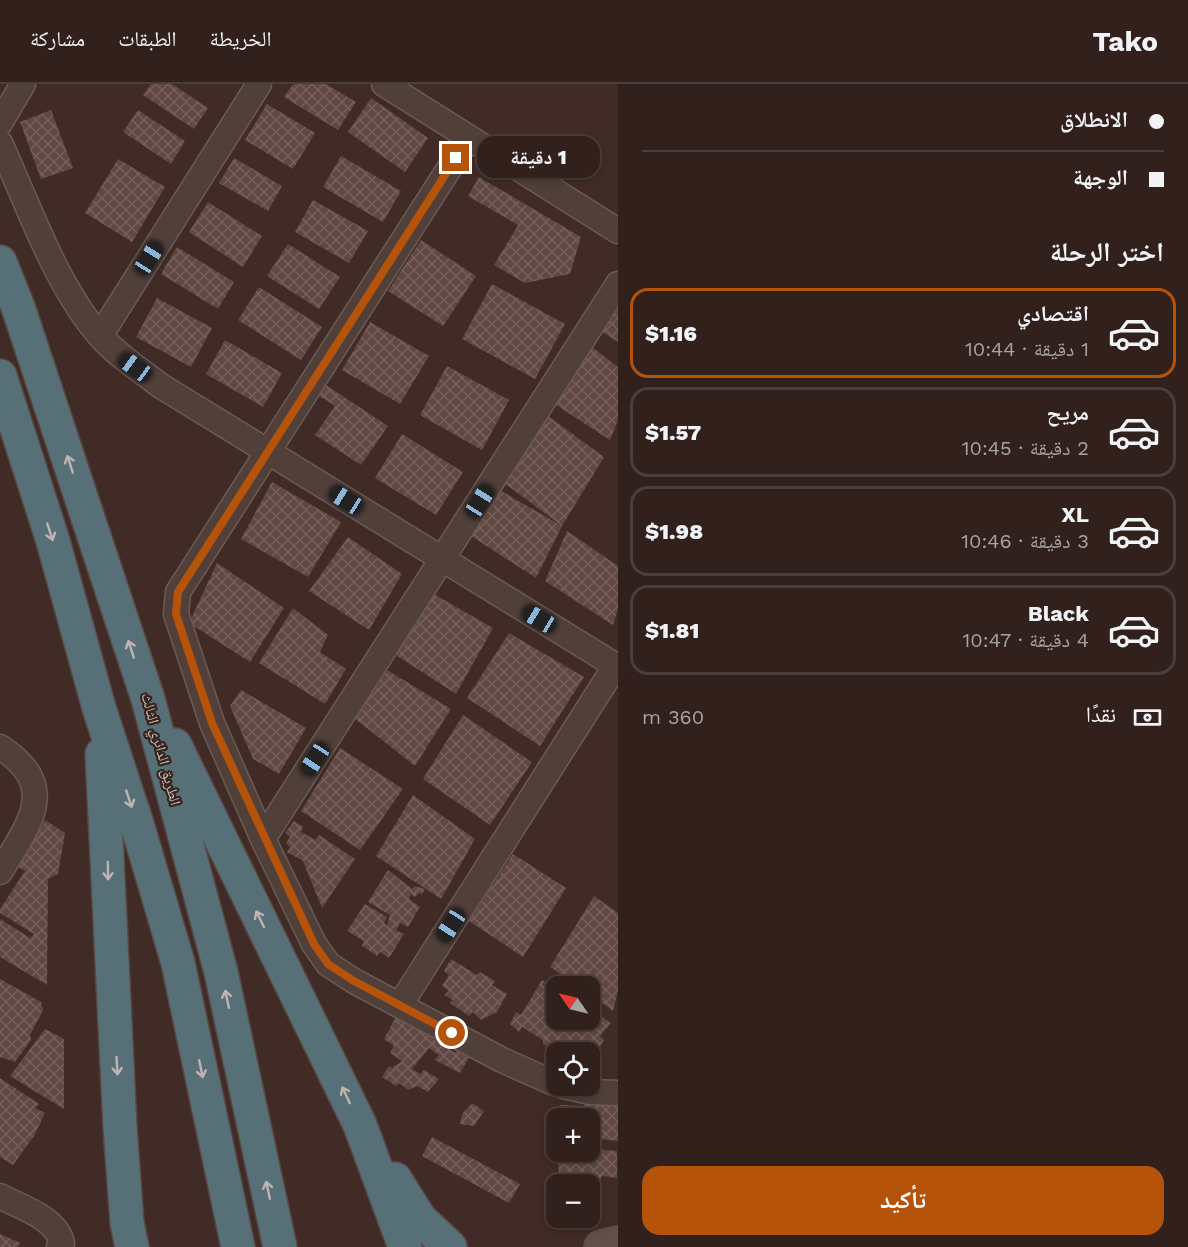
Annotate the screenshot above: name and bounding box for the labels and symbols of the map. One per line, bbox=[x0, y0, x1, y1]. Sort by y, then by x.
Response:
callout: 1 دقيقة bbox=[477, 137, 600, 179]
route end bbox=[442, 144, 469, 171]
car bbox=[132, 238, 166, 278]
car bbox=[115, 349, 155, 385]
one-way arrow bbox=[64, 455, 75, 474]
car bbox=[463, 481, 497, 521]
car bbox=[326, 483, 366, 517]
one-way arrow bbox=[45, 522, 56, 541]
car bbox=[519, 602, 559, 636]
one-way arrow bbox=[125, 640, 136, 659]
street label: الطريق الدائري الثالث bbox=[135, 691, 185, 808]
car bbox=[298, 739, 332, 779]
one-way arrow bbox=[125, 789, 136, 808]
one-way arrow bbox=[102, 861, 113, 881]
car bbox=[434, 905, 468, 945]
one-way arrow bbox=[254, 911, 266, 929]
north arrow bbox=[546, 976, 600, 1030]
one-way arrow bbox=[221, 990, 232, 1009]
route start bbox=[438, 1019, 465, 1046]
one-way arrow bbox=[111, 1055, 122, 1075]
one-way arrow bbox=[195, 1059, 207, 1078]
one-way arrow bbox=[339, 1086, 351, 1104]
one-way arrow bbox=[262, 1181, 273, 1200]

